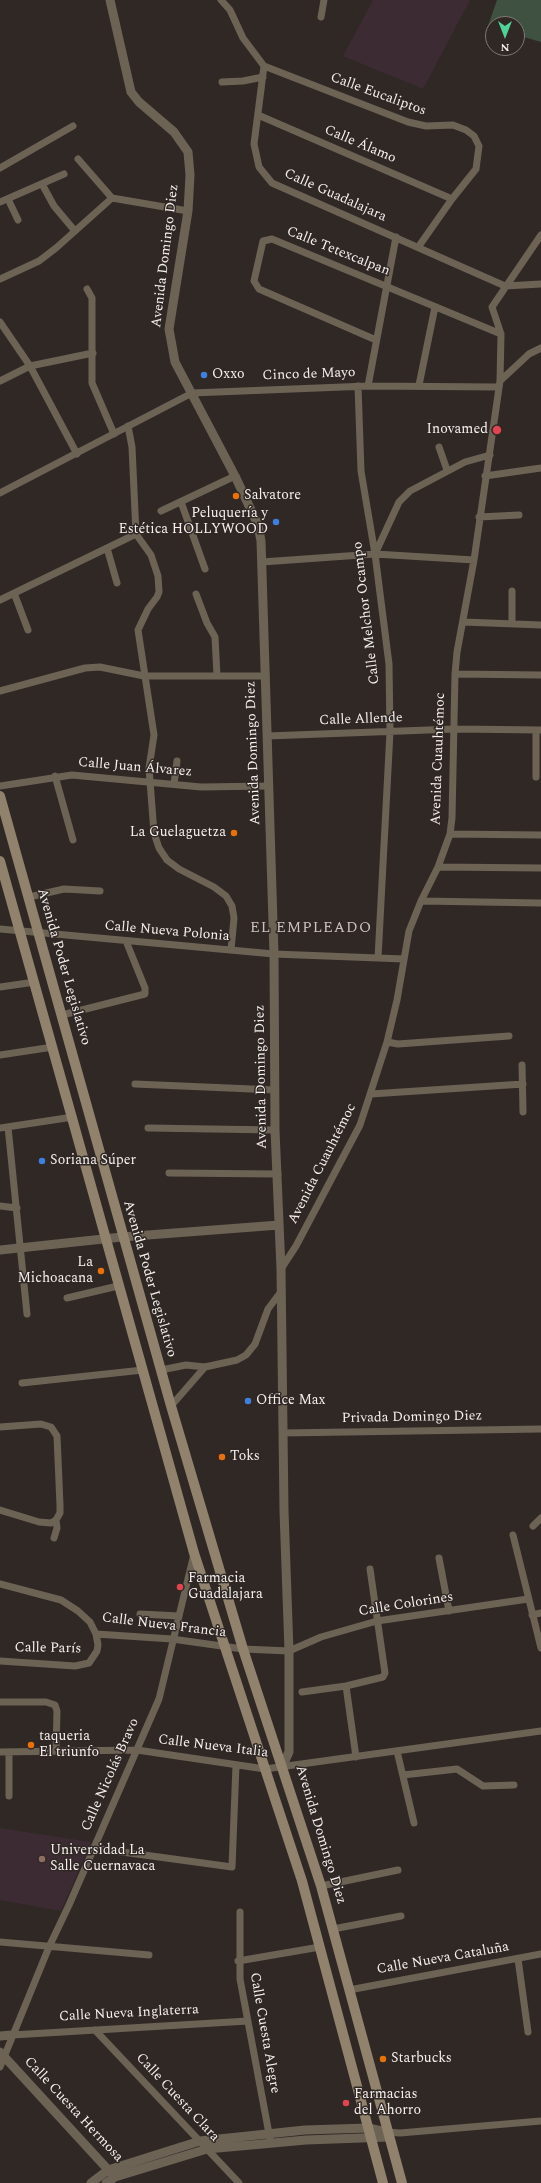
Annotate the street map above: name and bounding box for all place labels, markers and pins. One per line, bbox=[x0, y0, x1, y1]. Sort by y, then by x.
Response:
place label: Oxxo bbox=[212, 367, 245, 383]
marker: Oxxo bbox=[199, 370, 209, 380]
place label: Inovamed bbox=[427, 422, 488, 438]
marker: Inovamed bbox=[491, 424, 503, 436]
place label: Salvatore bbox=[244, 488, 301, 504]
marker: Salvatore bbox=[231, 491, 241, 501]
place label: Peluquería y Estética HOLLYWOOD bbox=[119, 506, 268, 538]
marker: Peluquería y Estética HOLLYWOOD bbox=[271, 517, 281, 527]
place label: La Guelaguetza bbox=[130, 825, 226, 841]
marker: La Guelaguetza bbox=[229, 828, 239, 838]
place label: Soriana Súper bbox=[50, 1153, 136, 1169]
marker: Soriana Súper bbox=[37, 1156, 47, 1166]
place label: La Michoacana bbox=[17, 1255, 93, 1288]
marker: La Michoacana bbox=[96, 1266, 106, 1276]
place label: Office Max bbox=[256, 1393, 326, 1409]
marker: Office Max bbox=[243, 1396, 253, 1406]
place label: Toks bbox=[230, 1449, 260, 1465]
marker: Toks bbox=[217, 1452, 227, 1462]
place label: Farmacia Guadalajara bbox=[188, 1571, 263, 1604]
marker: Farmacia Guadalajara bbox=[175, 1582, 185, 1592]
place label: taqueria El triunfo bbox=[39, 1729, 99, 1762]
marker: taqueria El triunfo bbox=[26, 1740, 36, 1750]
place label: Universidad La Salle Cuernavaca bbox=[50, 1843, 155, 1876]
marker: Universidad La Salle Cuernavaca bbox=[37, 1854, 47, 1864]
place label: Starbucks bbox=[391, 2051, 452, 2067]
marker: Starbucks bbox=[378, 2054, 388, 2064]
place label: Farmacias del Ahorro bbox=[354, 2087, 421, 2120]
marker: Farmacias del Ahorro bbox=[341, 2098, 351, 2108]

